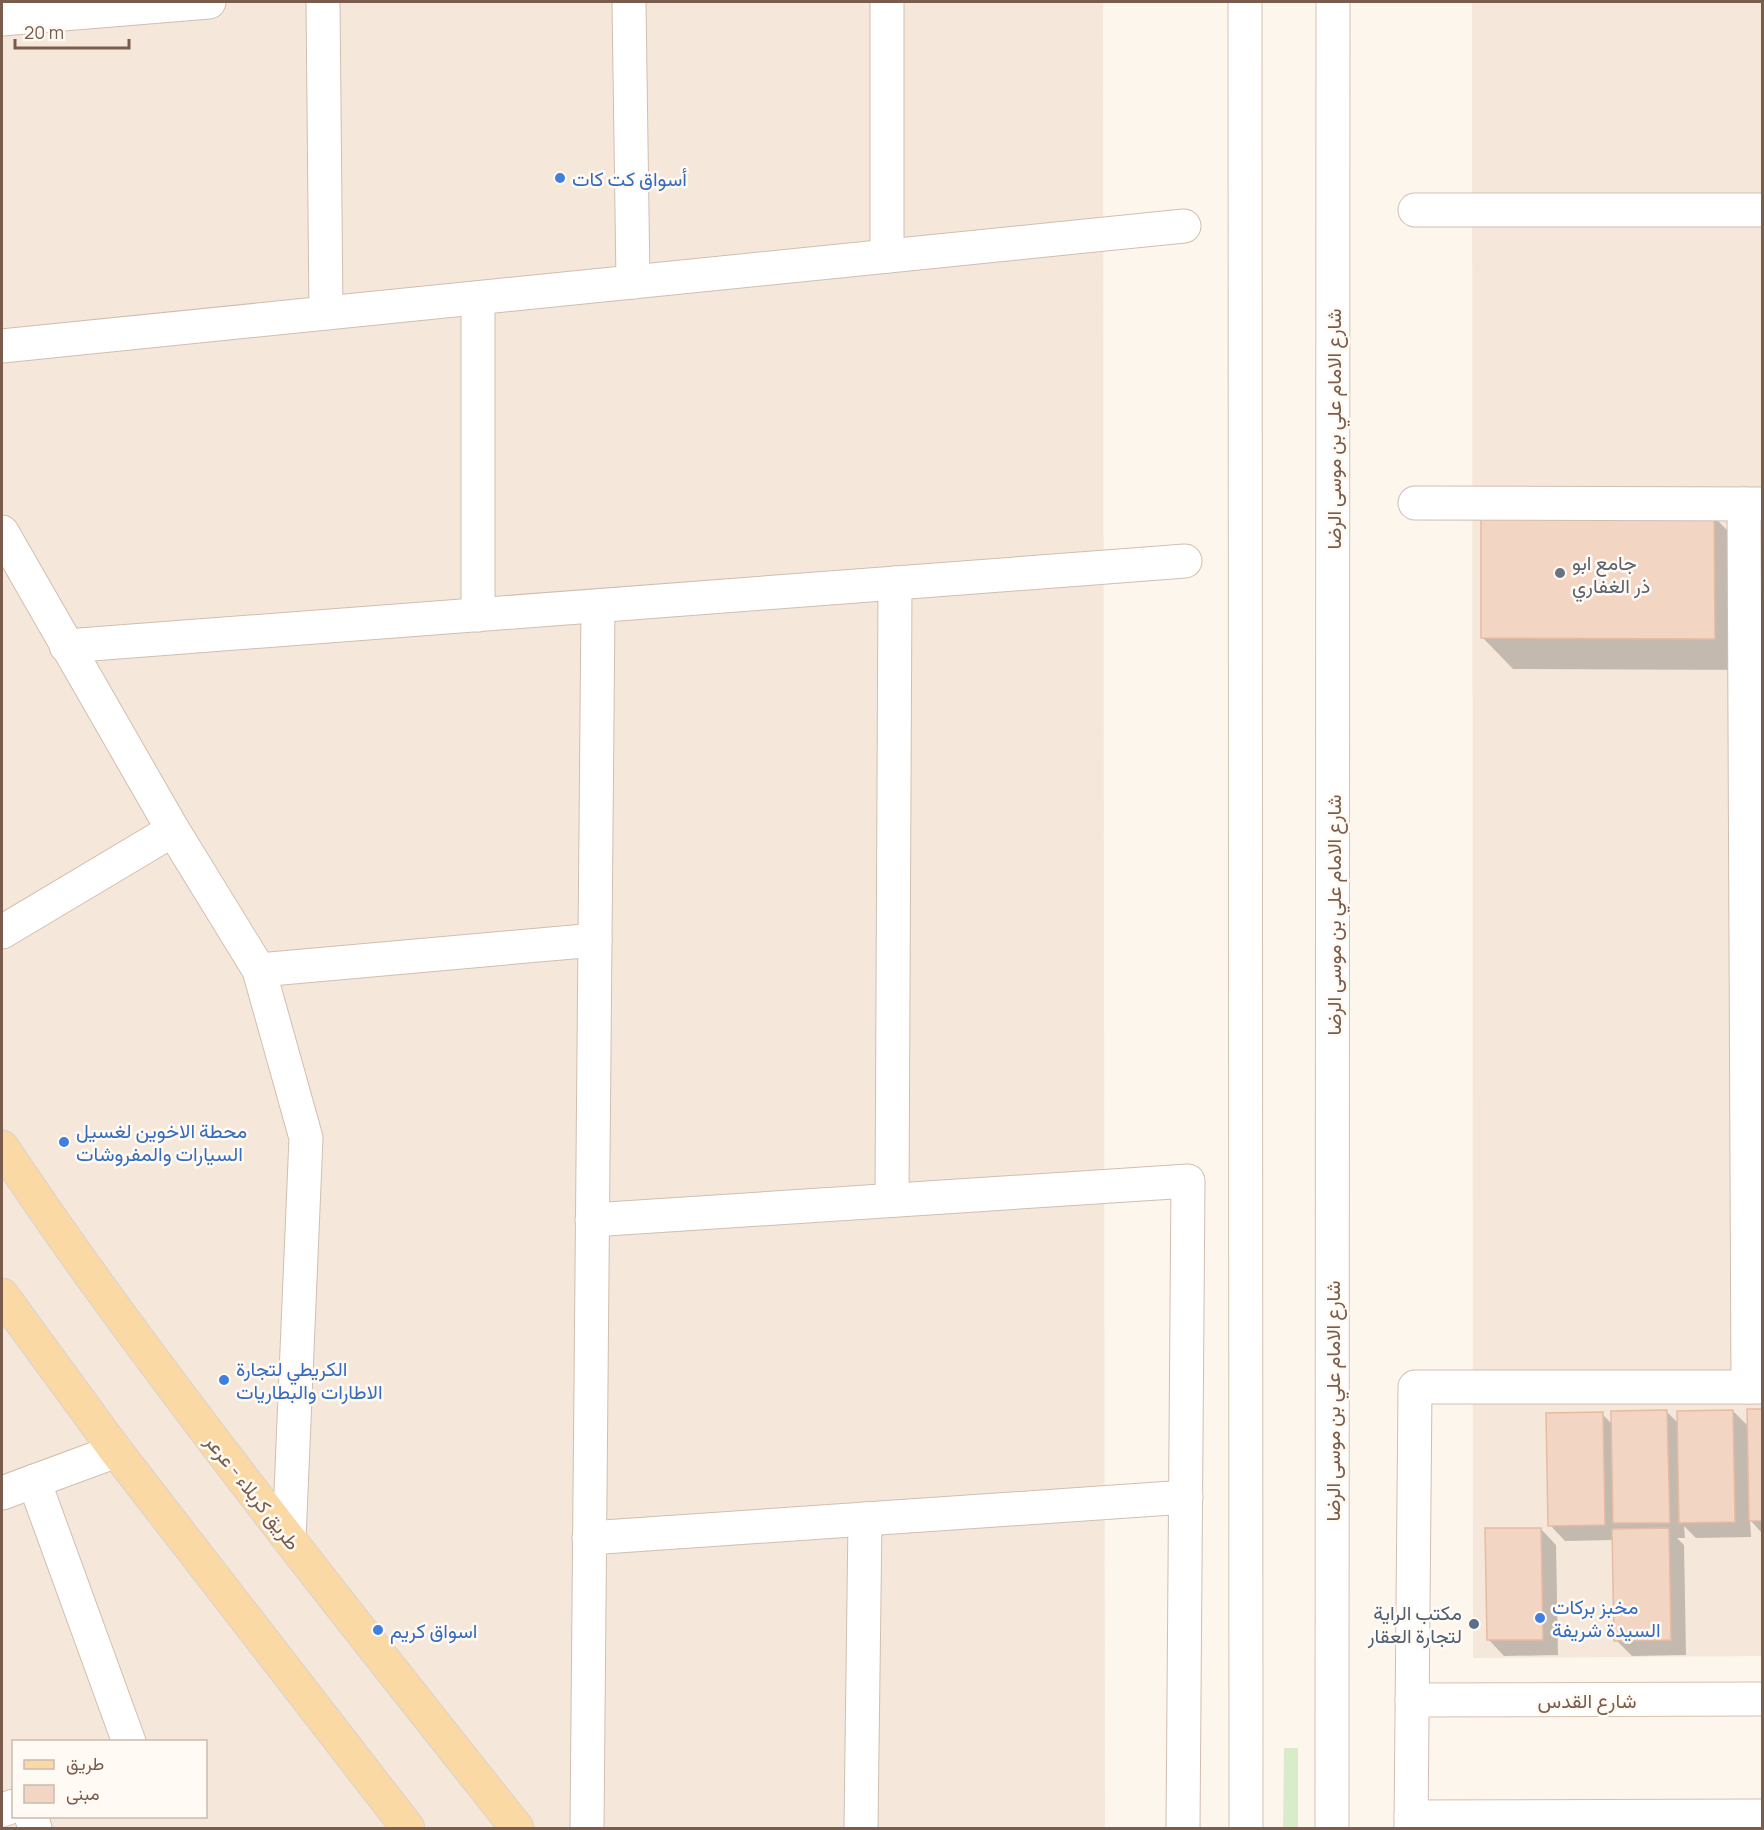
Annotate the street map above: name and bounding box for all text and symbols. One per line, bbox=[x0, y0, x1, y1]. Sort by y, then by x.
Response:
scale bar bbox=[15, 12, 129, 50]
text: 20 m bbox=[24, 20, 64, 44]
place label: أسواق كت كات bbox=[572, 165, 687, 192]
marker: أسواق كت كات bbox=[553, 171, 567, 185]
street label: شارع الامام علي بن موسى الرضا bbox=[1320, 309, 1351, 549]
place label: جامع ابو ذر الغفاري bbox=[1572, 549, 1650, 603]
marker: جامع ابو ذر الغفاري bbox=[1553, 566, 1567, 580]
street label: شارع الامام علي بن موسى الرضا bbox=[1320, 795, 1351, 1035]
place label: محطة الاخوين لغسيل السيارات والمفروشات bbox=[76, 1117, 247, 1167]
marker: محطة الاخوين لغسيل السيارات والمفروشات bbox=[57, 1135, 71, 1149]
street label: شارع الامام علي بن موسى الرضا bbox=[1319, 1281, 1350, 1521]
place label: الكريطي لتجارة الاطارات والبطاريات bbox=[236, 1355, 383, 1405]
marker: الكريطي لتجارة الاطارات والبطاريات bbox=[217, 1373, 231, 1387]
street label: طريق كربلاء - عرعر bbox=[199, 1428, 307, 1555]
place label: مخبز بركات السيدة شريفة bbox=[1552, 1593, 1661, 1643]
place label: مكتب الراية لتجارة العقار bbox=[1367, 1599, 1462, 1649]
marker: مخبز بركات السيدة شريفة bbox=[1533, 1611, 1547, 1625]
place label: اسواق كريم bbox=[390, 1617, 477, 1644]
marker: مكتب الراية لتجارة العقار bbox=[1467, 1617, 1481, 1631]
marker: اسواق كريم bbox=[371, 1623, 385, 1637]
street label: شارع القدس bbox=[1538, 1687, 1636, 1715]
legend bbox=[12, 1740, 207, 1818]
text: طريق bbox=[66, 1751, 104, 1775]
text: مبنى bbox=[66, 1781, 100, 1805]

